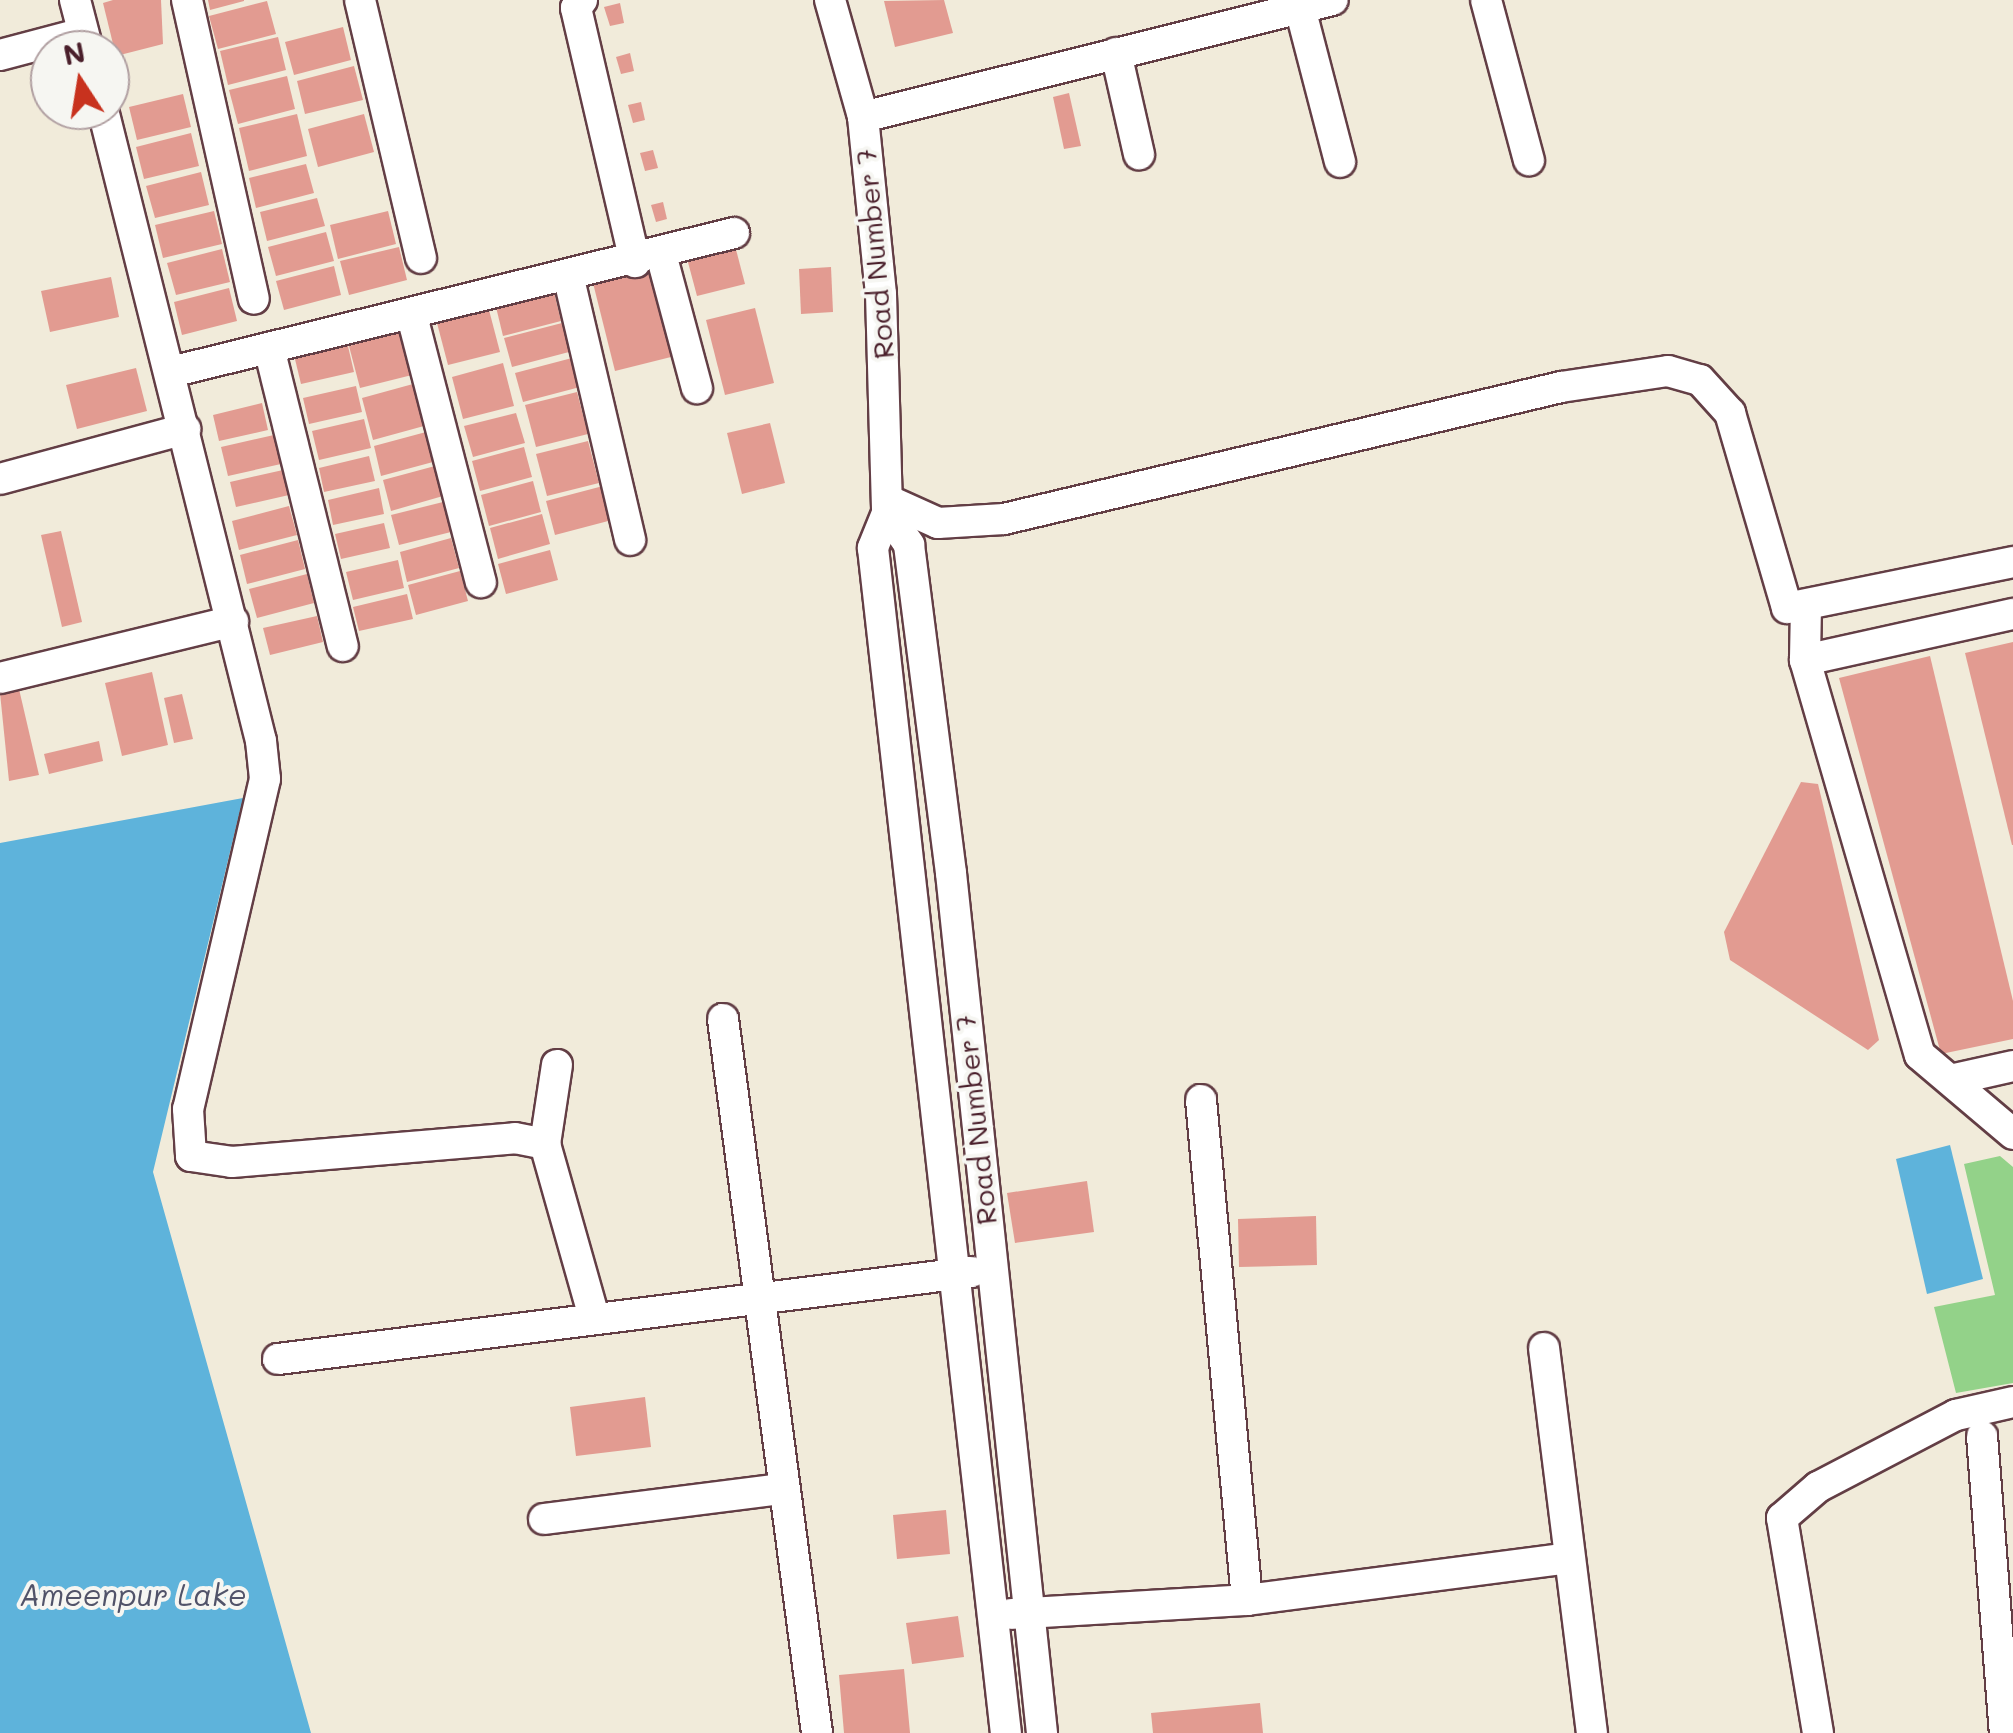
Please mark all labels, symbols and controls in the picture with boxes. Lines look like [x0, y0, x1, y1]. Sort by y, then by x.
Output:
north arrow [30, 30, 130, 130]
text: N [60, 33, 88, 72]
street label: Road Number 7 [848, 148, 900, 360]
street label: Road Number 7 [947, 1013, 1003, 1227]
water label: Ameenpur Lake [20, 1576, 246, 1612]

